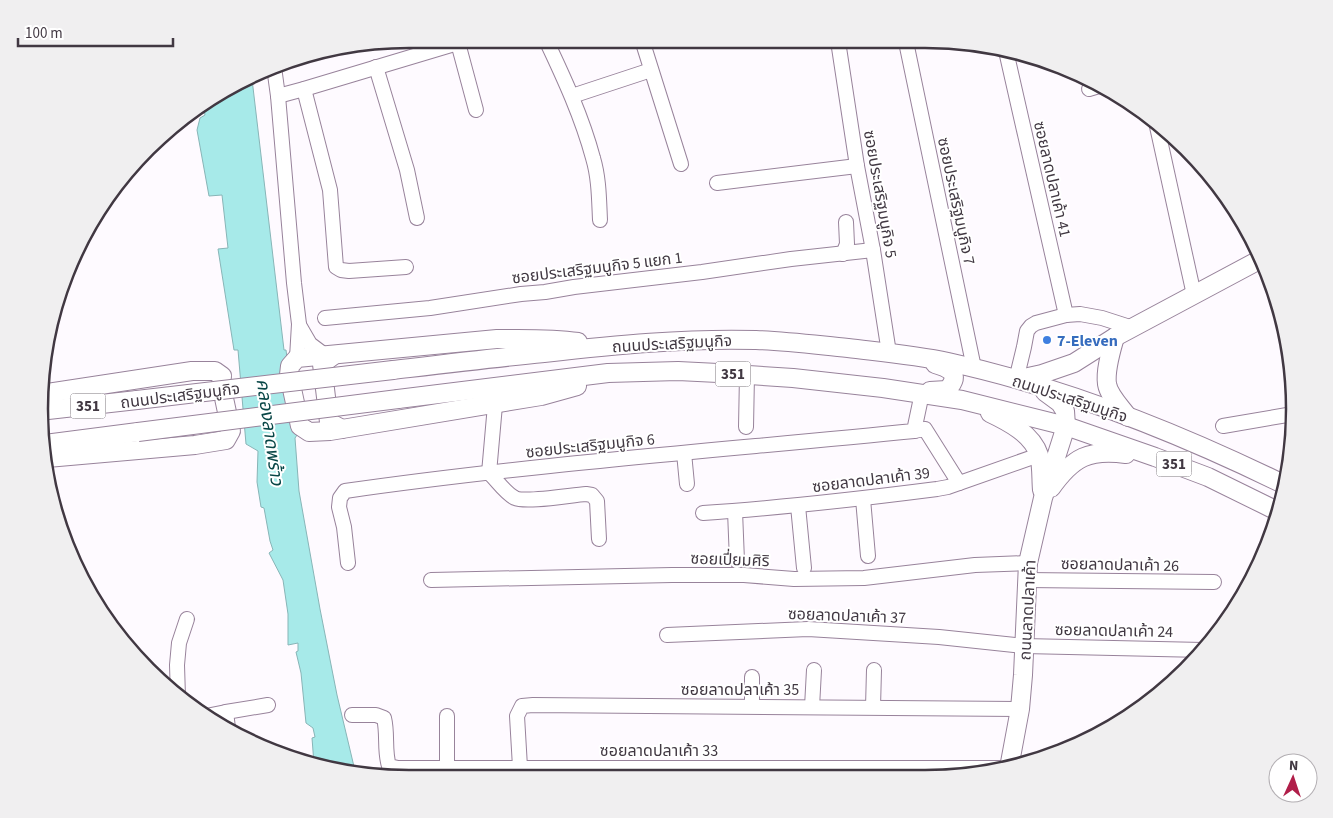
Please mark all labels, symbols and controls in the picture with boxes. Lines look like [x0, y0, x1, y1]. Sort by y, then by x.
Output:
scale bar [18, 15, 172, 47]
text: 100 m [25, 23, 63, 44]
street label: ซอยลาดปลาเค้า 41 [1028, 119, 1076, 239]
street label: ซอยประเสริฐมนูกิจ 5 [858, 128, 902, 260]
street label: ซอยประเสริฐมนูกิจ 7 [932, 136, 980, 267]
street label: ซอยประเสริฐมนูกิจ 5 แยก 1 [511, 247, 684, 289]
street label: ถนนประเสริฐมนูกิจ [611, 330, 733, 358]
place label: 7-Eleven [1057, 330, 1118, 352]
marker: 7-Eleven [1041, 334, 1053, 346]
road number: 351 [716, 362, 750, 386]
street label: ถนนประเสริฐมนูกิจ [1009, 370, 1130, 428]
water label: คลองลาดพร้าว [250, 377, 290, 488]
street label: ถนนประเสริฐมนูกิจ [119, 378, 241, 414]
road number: 351 [70, 394, 106, 418]
street label: ซอยประเสริฐมนูกิจ 6 [524, 428, 656, 464]
road number: 351 [1156, 452, 1192, 476]
street label: ซอยลาดปลาเค้า 39 [811, 462, 931, 498]
street label: ซอยเปี่ยมศิริ [690, 547, 770, 572]
street label: ซอยลาดปลาเค้า 26 [1061, 553, 1179, 577]
street label: ถนนลาดปลาเค้า [1014, 559, 1042, 661]
street label: ซอยลาดปลาเค้า 37 [787, 603, 907, 629]
street label: ซอยลาดปลาเค้า 24 [1055, 619, 1173, 643]
street label: ซอยลาดปลาเค้า 35 [681, 679, 799, 701]
street label: ซอยลาดปลาเค้า 33 [600, 740, 718, 762]
north arrow [1268, 753, 1318, 803]
text: N [1288, 756, 1299, 776]

